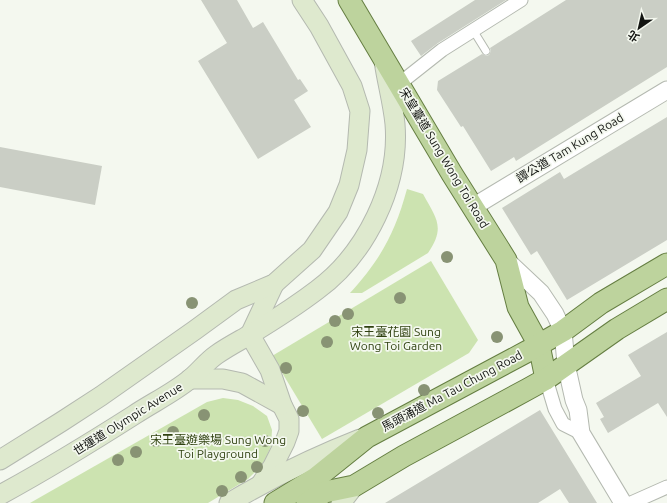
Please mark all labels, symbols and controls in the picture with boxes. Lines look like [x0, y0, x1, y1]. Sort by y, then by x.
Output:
north arrow [619, 8, 659, 48]
text: 北 [625, 28, 641, 44]
street label: 宋皇臺道 Sung Wong Toi Road [397, 85, 492, 230]
street label: 譚公道 Tam Kung Road [514, 110, 626, 185]
park label: 宋王臺花園 Sung Wong Toi Garden [350, 325, 442, 352]
street label: 馬頭涌道 Ma Tau Chung Road [379, 348, 524, 433]
street label: 世運道 Olympic Avenue [71, 380, 185, 457]
park label: 宋王臺遊樂場 Sung Wong Toi Playground [150, 433, 286, 460]

